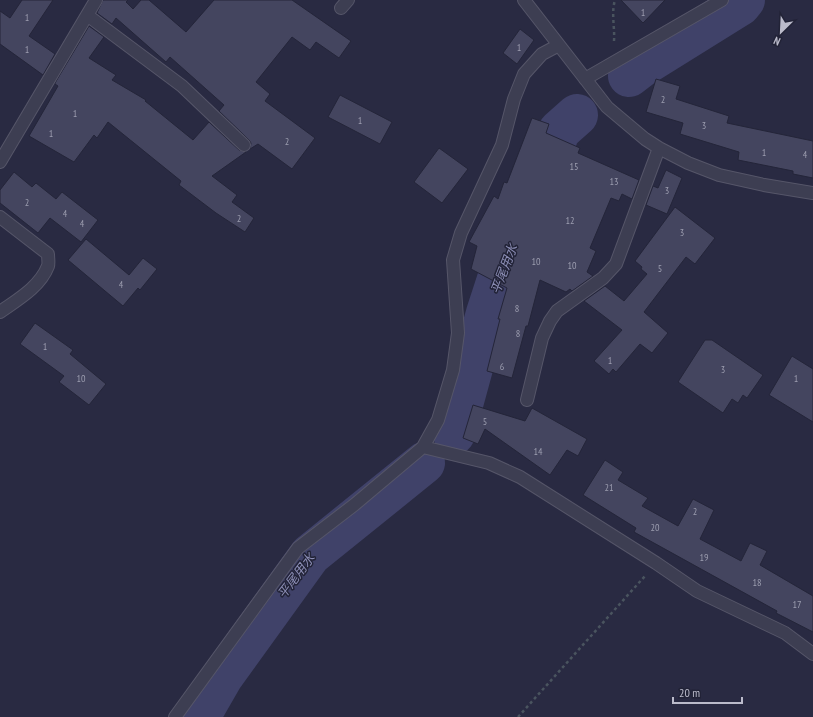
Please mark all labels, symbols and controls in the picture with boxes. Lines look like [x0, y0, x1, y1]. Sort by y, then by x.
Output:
house number: 1 [641, 6, 645, 19]
house number: 1 [25, 11, 29, 24]
north arrow [761, 12, 801, 52]
text: N [771, 34, 782, 49]
house number: 1 [517, 41, 521, 54]
house number: 1 [25, 43, 29, 56]
house number: 2 [661, 93, 665, 106]
house number: 1 [73, 107, 77, 120]
house number: 1 [358, 114, 362, 127]
house number: 3 [702, 119, 706, 132]
house number: 1 [49, 127, 53, 140]
house number: 2 [285, 135, 289, 148]
house number: 1 [762, 146, 766, 159]
house number: 4 [803, 148, 808, 161]
house number: 15 [570, 160, 579, 173]
house number: 13 [610, 175, 619, 188]
house number: 3 [665, 184, 669, 197]
house number: 2 [25, 196, 29, 209]
house number: 4 [63, 207, 68, 220]
house number: 2 [237, 212, 241, 225]
house number: 12 [566, 214, 575, 227]
house number: 4 [80, 217, 85, 230]
house number: 3 [680, 226, 684, 239]
water label: 平尾用水 [487, 240, 522, 296]
house number: 10 [532, 255, 541, 268]
house number: 10 [568, 259, 577, 272]
house number: 5 [658, 262, 662, 275]
house number: 4 [119, 278, 124, 291]
house number: 8 [515, 302, 519, 315]
house number: 8 [516, 327, 520, 340]
house number: 1 [43, 340, 47, 353]
house number: 1 [608, 354, 612, 367]
house number: 6 [500, 360, 505, 373]
house number: 3 [721, 363, 725, 376]
house number: 10 [77, 372, 86, 385]
house number: 1 [794, 372, 798, 385]
house number: 5 [483, 415, 487, 428]
house number: 14 [534, 445, 543, 458]
house number: 21 [605, 481, 614, 494]
house number: 2 [693, 505, 697, 518]
house number: 20 [651, 521, 660, 534]
water label: 平尾用水 [274, 549, 320, 602]
house number: 19 [700, 551, 709, 564]
house number: 18 [753, 576, 762, 589]
house number: 17 [793, 598, 802, 611]
scale bar [673, 679, 742, 705]
text: 20 m [679, 685, 700, 700]

